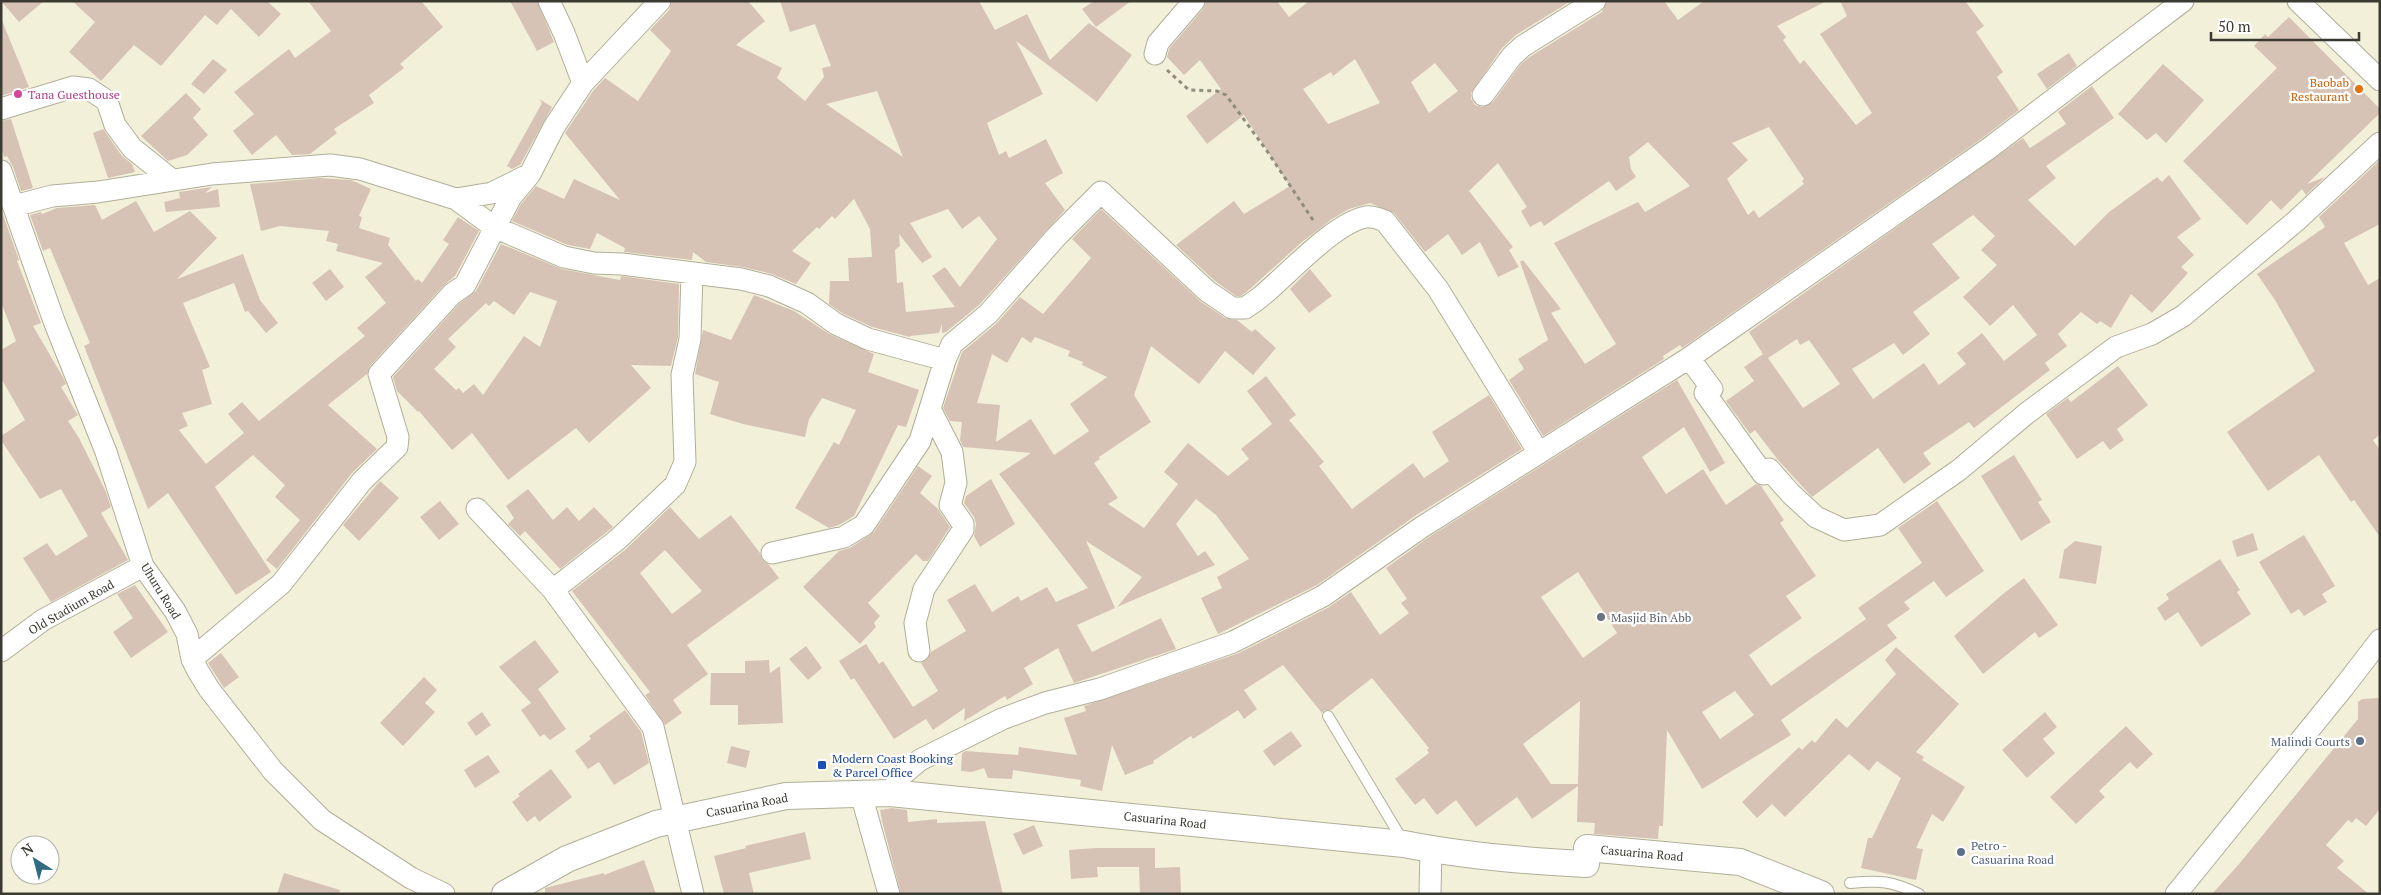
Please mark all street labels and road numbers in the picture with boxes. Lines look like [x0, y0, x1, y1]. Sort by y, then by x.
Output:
street label: Uhuru Road [138, 560, 184, 622]
street label: Old Stadium Road [26, 576, 117, 638]
street label: Casuarina Road [705, 790, 790, 820]
street label: Casuarina Road [1123, 808, 1207, 832]
street label: Casuarina Road [1600, 842, 1684, 864]

